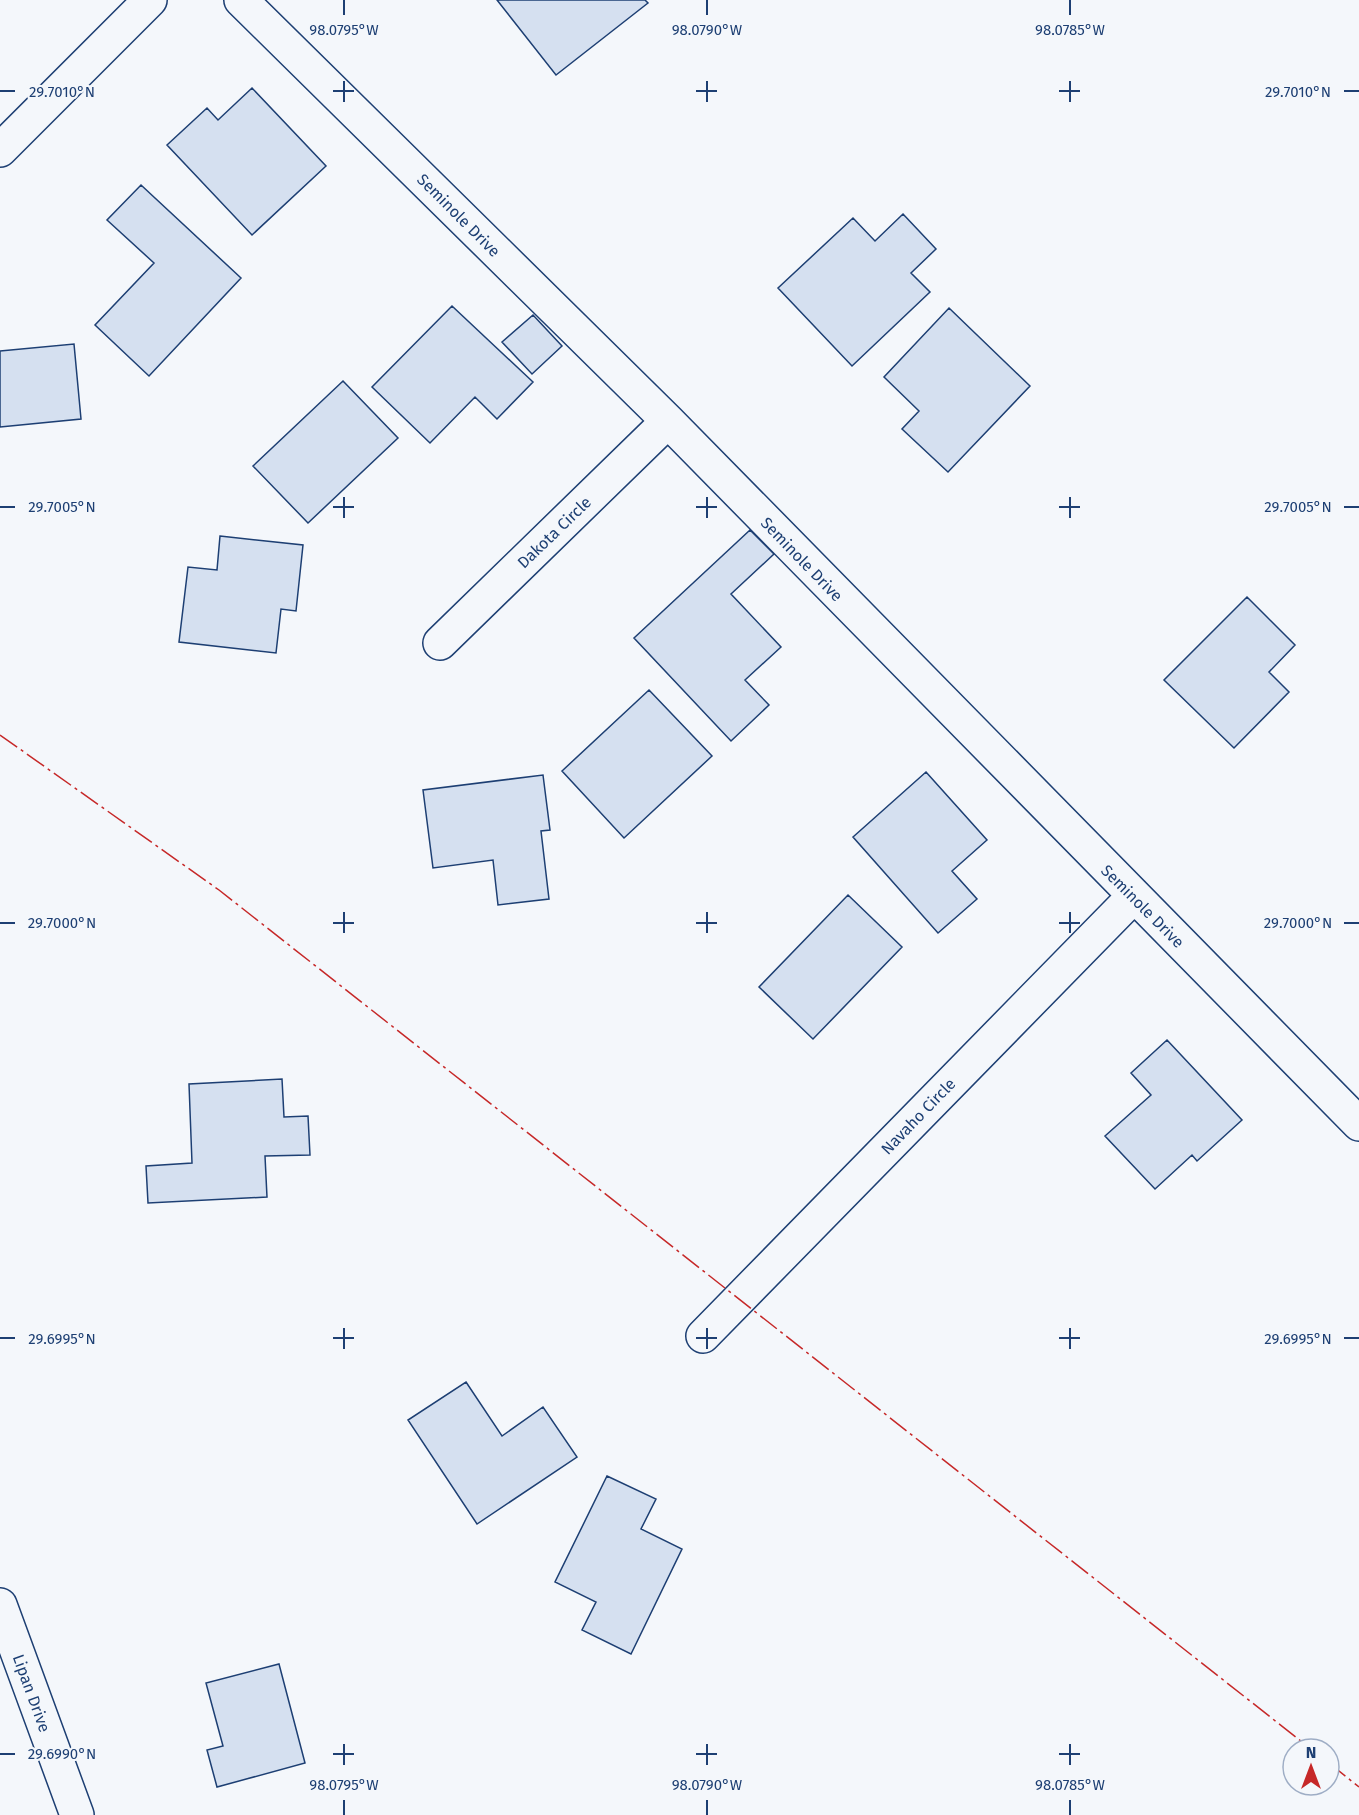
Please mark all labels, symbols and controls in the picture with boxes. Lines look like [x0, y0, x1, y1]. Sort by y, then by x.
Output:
text: 98.0795°W [309, 21, 379, 39]
text: 98.0790°W [672, 21, 743, 39]
text: 98.0785°W [1035, 21, 1106, 39]
text: 29.7010°N [29, 83, 95, 101]
text: 29.7010°N [1265, 83, 1331, 101]
street label: Seminole Drive [413, 170, 504, 261]
street label: Dakota Circle [514, 493, 595, 572]
text: 29.7005°N [28, 498, 96, 516]
text: 29.7005°N [1264, 498, 1332, 516]
street label: Seminole Drive [757, 513, 847, 605]
street label: Seminole Drive [1097, 861, 1188, 952]
text: 29.7000°N [28, 914, 96, 932]
text: 29.7000°N [1264, 914, 1332, 932]
street label: Navaho Circle [877, 1074, 960, 1158]
text: 29.6995°N [28, 1330, 96, 1348]
text: 29.6995°N [1264, 1330, 1332, 1348]
street label: Lipan Drive [9, 1652, 54, 1735]
north arrow [1281, 1737, 1341, 1797]
text: N [1306, 1743, 1316, 1762]
text: 29.6990°N [28, 1745, 96, 1763]
text: 98.0795°W [309, 1776, 379, 1794]
text: 98.0790°W [672, 1776, 743, 1794]
text: 98.0785°W [1035, 1776, 1106, 1794]

